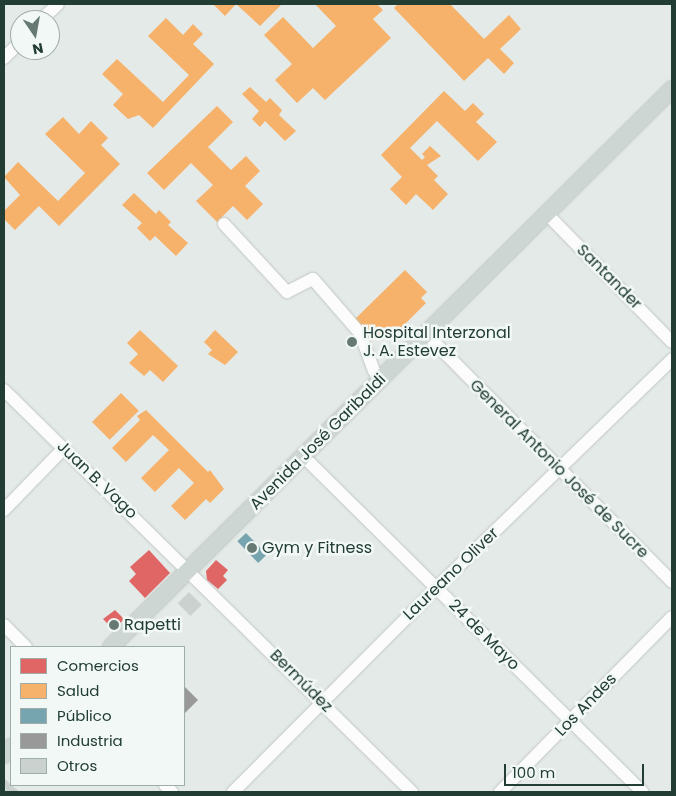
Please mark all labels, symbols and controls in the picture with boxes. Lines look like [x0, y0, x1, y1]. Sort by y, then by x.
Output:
north arrow [10, 10, 60, 60]
text: N [31, 38, 45, 60]
street label: Santander [573, 241, 645, 313]
place label: Hospital Interzonal J. A. Estevez [363, 323, 511, 361]
marker: Hospital Interzonal J. A. Estevez [345, 335, 359, 349]
street label: Avenida José Garibaldi [246, 370, 390, 514]
street label: General Antonio José de Sucre [466, 376, 652, 562]
street label: Juan B. Vago [53, 437, 141, 523]
street label: Laureano Oliver [399, 524, 503, 624]
place label: Gym y Fitness [262, 538, 372, 558]
marker: Gym y Fitness [246, 542, 258, 554]
street label: 24 de Mayo [445, 596, 523, 674]
place label: Rapetti [124, 615, 181, 635]
marker: Rapetti [108, 619, 120, 631]
legend [10, 646, 185, 786]
street label: Bermúdez [266, 646, 336, 716]
text: Comercios [57, 655, 139, 676]
street label: Los Andes [551, 670, 621, 740]
text: Salud [57, 680, 99, 701]
text: Público [57, 705, 112, 726]
text: Industria [57, 730, 123, 751]
scale bar [506, 754, 646, 786]
text: Otros [57, 755, 97, 776]
text: 100 m [512, 762, 555, 783]

